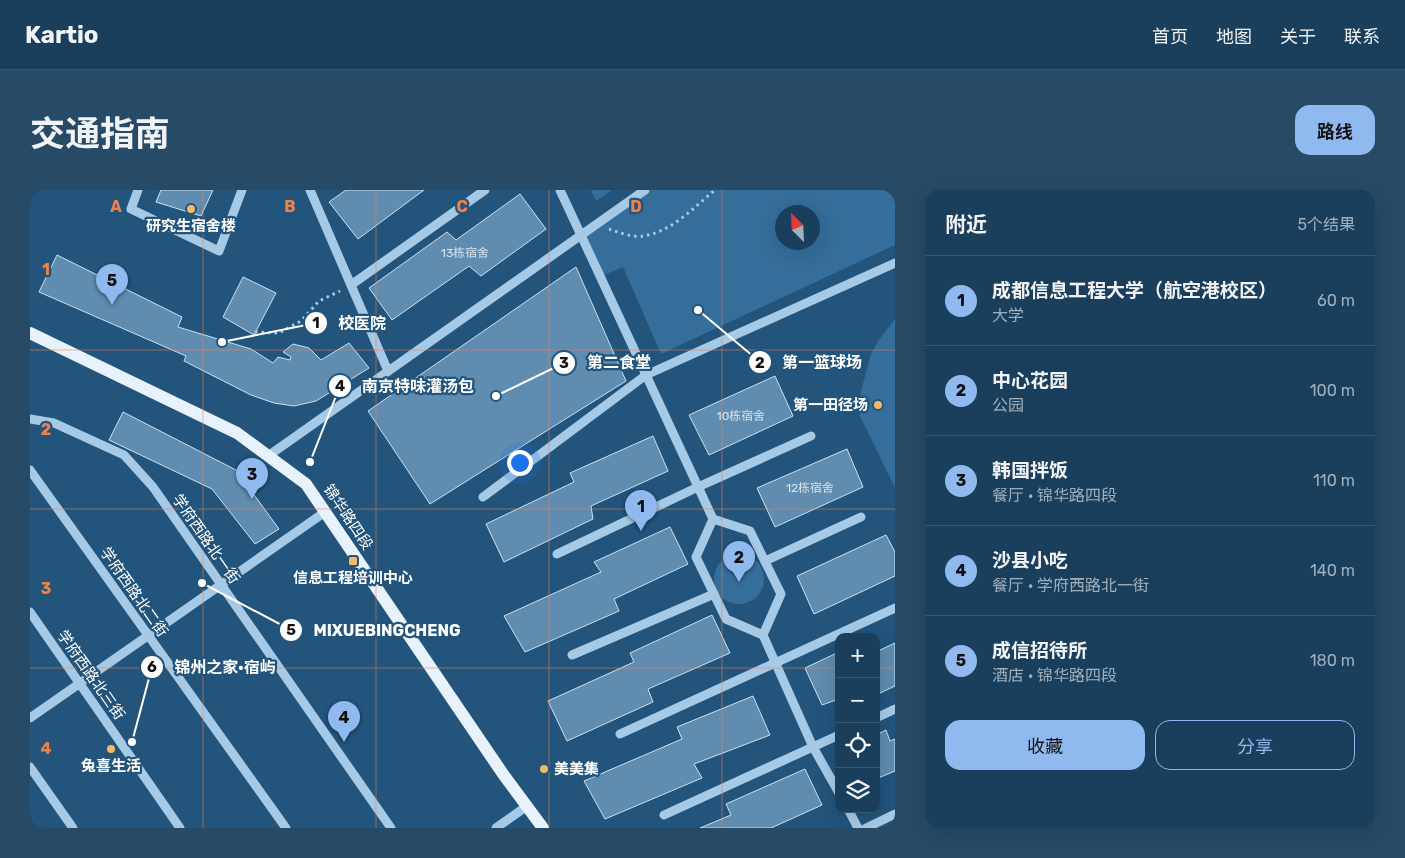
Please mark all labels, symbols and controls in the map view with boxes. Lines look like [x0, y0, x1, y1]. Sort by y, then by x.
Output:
text: Kartio [25, 21, 99, 49]
text: 首页 [1152, 26, 1188, 48]
text: 地图 [1216, 26, 1252, 48]
text: 关于 [1280, 26, 1316, 48]
text: 联系 [1344, 26, 1380, 48]
button: 路线 [1295, 105, 1375, 155]
text: 交通指南 [30, 113, 170, 155]
text: A [110, 197, 122, 216]
text: B [284, 197, 296, 216]
text: C [456, 197, 468, 216]
text: D [630, 197, 642, 216]
marker: 研究生宿舍楼 [185, 203, 197, 215]
north arrow [775, 205, 820, 250]
text: 附近 [945, 212, 987, 237]
text: 5个结果 [1297, 215, 1355, 234]
place label: 研究生宿舍楼 [146, 217, 236, 235]
house number: 13栋宿舍 [441, 246, 489, 260]
text: 1 [42, 260, 50, 279]
pin: 5 [96, 264, 128, 305]
text: 成都信息工程大学（航空港校区） [992, 279, 1277, 302]
text: 1 [957, 291, 965, 310]
text: 60 m [1317, 291, 1355, 310]
text: 大学 [992, 306, 1024, 325]
callout: 校医院 [303, 307, 396, 338]
text: 1 [312, 314, 320, 332]
text: 校医院 [338, 314, 386, 333]
callout: 第二食堂 [552, 347, 661, 378]
callout: 第一篮球场 [747, 347, 872, 378]
text: 第二食堂 [587, 353, 651, 372]
text: 第一篮球场 [782, 353, 862, 372]
text: 3 [559, 354, 569, 372]
text: 2 [755, 354, 765, 372]
text: 中心花园 [992, 369, 1068, 392]
callout: 南京特味灌汤包 [327, 371, 484, 402]
text: 4 [335, 377, 345, 395]
text: 南京特味灌汤包 [362, 377, 474, 396]
text: 2 [956, 381, 966, 400]
text: 100 m [1310, 381, 1355, 400]
place label: 第一田径场 [793, 396, 868, 414]
text: 公园 [992, 396, 1024, 415]
marker: 第一田径场 [872, 399, 884, 411]
house number: 10栋宿舍 [717, 409, 765, 423]
text: 2 [41, 420, 51, 439]
your location [507, 450, 533, 476]
pin: 3 [236, 458, 268, 499]
text: 韩国拌饭 [992, 459, 1068, 482]
text: 3 [956, 471, 966, 490]
text: 110 m [1313, 471, 1355, 490]
street label: 锦华路四段 [320, 481, 376, 553]
house number: 12栋宿舍 [786, 481, 834, 495]
text: 餐厅 · 锦华路四段 [992, 486, 1117, 505]
pin: 1 [625, 490, 657, 531]
street label: 学府西路北一街 [169, 491, 243, 587]
pin: 2 [723, 541, 755, 582]
street label: 学府西路北二街 [97, 544, 171, 640]
text: 沙县小吃 [992, 549, 1068, 572]
marker: 信息工程培训中心 [347, 555, 359, 567]
text: 4 [956, 561, 966, 580]
text: 140 m [1310, 561, 1355, 580]
place label: 信息工程培训中心 [293, 569, 413, 587]
text: 餐厅 · 学府西路北一街 [992, 576, 1149, 595]
text: 3 [41, 579, 51, 598]
callout: MIXUEBINGCHENG [278, 615, 470, 646]
text: 5 [286, 621, 296, 639]
text: MIXUEBINGCHENG [313, 621, 461, 640]
street label: 学府西路北三街 [54, 627, 128, 723]
map controls [835, 633, 880, 813]
button: + [835, 633, 880, 678]
text: 成信招待所 [992, 639, 1087, 662]
text: 5 [956, 651, 966, 670]
text: 180 m [1310, 651, 1355, 670]
callout: 锦州之家·宿屿 [140, 652, 286, 683]
text: 6 [147, 658, 157, 676]
text: 锦州之家·宿屿 [174, 658, 276, 677]
text: 酒店 · 锦华路四段 [992, 666, 1117, 685]
button: − [835, 678, 880, 723]
pin: 4 [328, 701, 360, 742]
button: 收藏 [945, 720, 1145, 770]
button: 分享 [1155, 720, 1355, 770]
button: locate [835, 723, 880, 768]
text: 4 [41, 739, 52, 758]
marker: 兔喜生活 [105, 743, 117, 755]
place label: 兔喜生活 [81, 757, 141, 775]
place label: 美美集 [554, 760, 599, 778]
marker: 美美集 [538, 763, 550, 775]
button: layers [835, 768, 880, 813]

